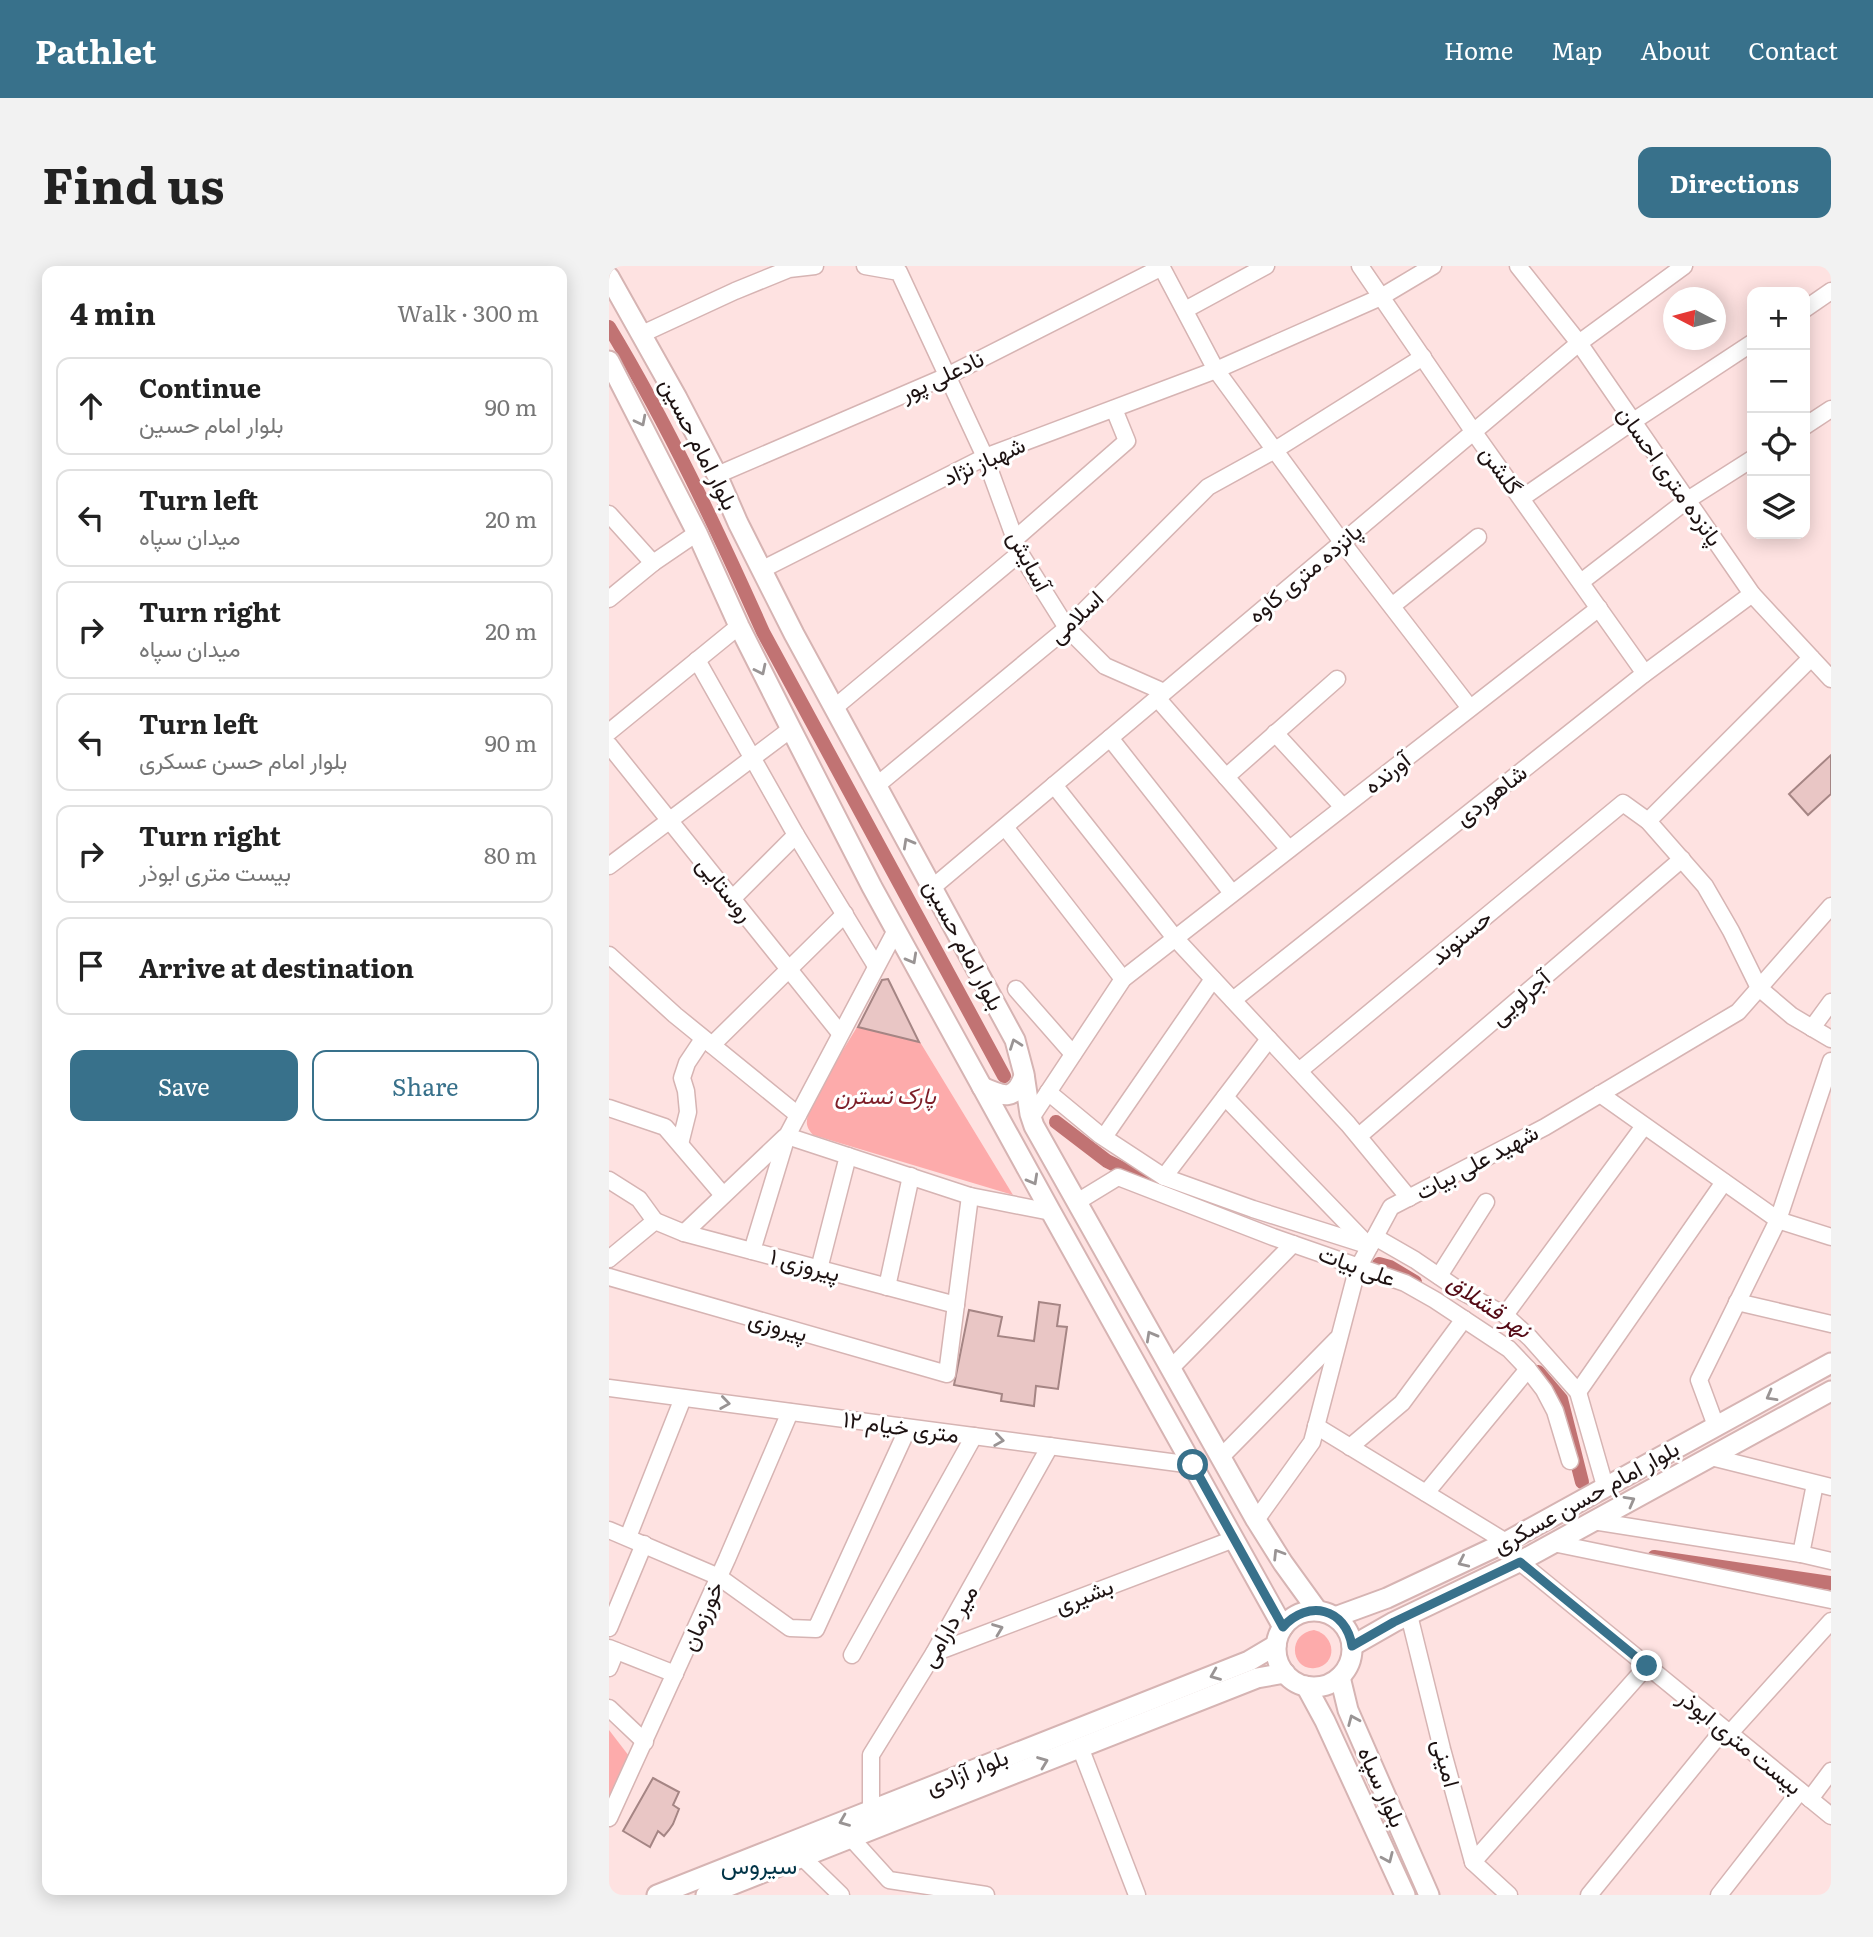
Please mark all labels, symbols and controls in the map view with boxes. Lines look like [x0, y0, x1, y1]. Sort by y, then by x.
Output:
text: Pathlet [35, 25, 156, 74]
text: Home [1444, 32, 1513, 67]
text: Map [1551, 32, 1602, 67]
text: About [1640, 32, 1710, 67]
text: Contact [1748, 32, 1838, 67]
text: Find us [42, 146, 225, 219]
button: Directions [1638, 147, 1831, 218]
north arrow [1663, 287, 1726, 350]
map controls [1747, 287, 1810, 539]
button: + [1747, 287, 1810, 350]
text: 4 min [70, 290, 156, 334]
text: Walk · 300 m [397, 295, 539, 329]
street label: نادعلی پور [893, 340, 989, 410]
button: − [1747, 350, 1810, 413]
text: Continue [139, 367, 261, 406]
street label: بلوار امام حسین [653, 371, 749, 515]
icon: ahead [72, 387, 110, 425]
text: 90 m [485, 389, 537, 423]
street label: پانزده متری احسان [1610, 397, 1733, 553]
text: بلوار امام حسین [139, 406, 284, 440]
button: locate [1747, 413, 1810, 476]
one-way arrow [633, 414, 646, 426]
street label: شهباز نژاد [937, 426, 1030, 492]
street label: گلشن [1473, 437, 1532, 501]
button: layers [1747, 476, 1810, 539]
text: Turn left [139, 479, 258, 518]
icon: left [72, 499, 110, 537]
text: 20 m [485, 501, 537, 535]
street label: پانزده متری کاوه [1239, 513, 1369, 630]
text: میدان سپاه [139, 518, 241, 552]
street label: آسایش [1000, 523, 1062, 598]
street label: اسلامی [1039, 581, 1110, 650]
text: Turn right [139, 591, 281, 630]
icon: right [72, 611, 110, 649]
text: 20 m [485, 613, 537, 647]
text: میدان سپاه [139, 630, 241, 664]
one-way arrow [753, 663, 767, 675]
text: Turn left [139, 703, 258, 742]
icon: left [72, 723, 110, 761]
text: 90 m [485, 725, 537, 759]
street label: آورنده [1355, 741, 1418, 801]
text: بلوار امام حسن عسکری [139, 742, 347, 776]
street label: شاهوردی [1446, 754, 1533, 833]
text: Turn right [139, 815, 281, 854]
icon: right [72, 835, 110, 873]
text: 80 m [484, 837, 537, 871]
one-way arrow [903, 838, 916, 850]
street label: روستایی [689, 848, 764, 928]
text: بیست متری ابوذر [139, 854, 291, 888]
street label: بلوار امام حسین [917, 872, 1015, 1016]
street label: حسنوند [1421, 899, 1498, 972]
icon: arrive [72, 947, 110, 985]
text: Arrive at destination [139, 947, 414, 986]
one-way arrow [904, 951, 917, 964]
street label: آجرلویی [1481, 960, 1558, 1032]
one-way arrow [1009, 1038, 1023, 1050]
button: Save [70, 1050, 298, 1121]
button: Share [312, 1050, 539, 1121]
park label: پارک نسترن [834, 1077, 937, 1112]
street label: شهید علی بیات [1409, 1114, 1544, 1207]
one-way arrow [1025, 1172, 1038, 1185]
street label: علی بیات [1314, 1234, 1401, 1294]
street label: پیروزی ۱ [766, 1237, 844, 1290]
water label: نهر قشلاق [1441, 1263, 1540, 1346]
street label: پیروزی [745, 1299, 812, 1350]
one-way arrow [1146, 1331, 1160, 1343]
one-way arrow [1766, 1388, 1778, 1401]
one-way arrow [719, 1396, 731, 1411]
street label: ۱۲ متری خیام [841, 1400, 962, 1450]
street label: بلوار امام حسن عسکری [1486, 1430, 1684, 1561]
one-way arrow [993, 1432, 1005, 1447]
route start [1177, 1449, 1208, 1480]
one-way arrow [1623, 1496, 1635, 1509]
one-way arrow [1273, 1549, 1286, 1562]
one-way arrow [1458, 1554, 1470, 1568]
street label: بشیری [1049, 1567, 1118, 1621]
street label: خورزمان [670, 1575, 731, 1655]
street label: میر دارامی [910, 1577, 985, 1673]
one-way arrow [991, 1623, 1003, 1637]
route end [1631, 1650, 1662, 1681]
one-way arrow [1209, 1666, 1221, 1680]
street label: بیست متری ابوذر [1671, 1679, 1811, 1801]
one-way arrow [1347, 1715, 1361, 1727]
street label: امینی [1425, 1735, 1471, 1790]
street label: بلوار آزادی [920, 1738, 1013, 1802]
street label: بلوار سپاه [1350, 1740, 1417, 1832]
one-way arrow [1036, 1757, 1048, 1771]
one-way arrow [838, 1813, 850, 1827]
district label: سیروس [721, 1846, 797, 1881]
one-way arrow [1380, 1851, 1394, 1863]

